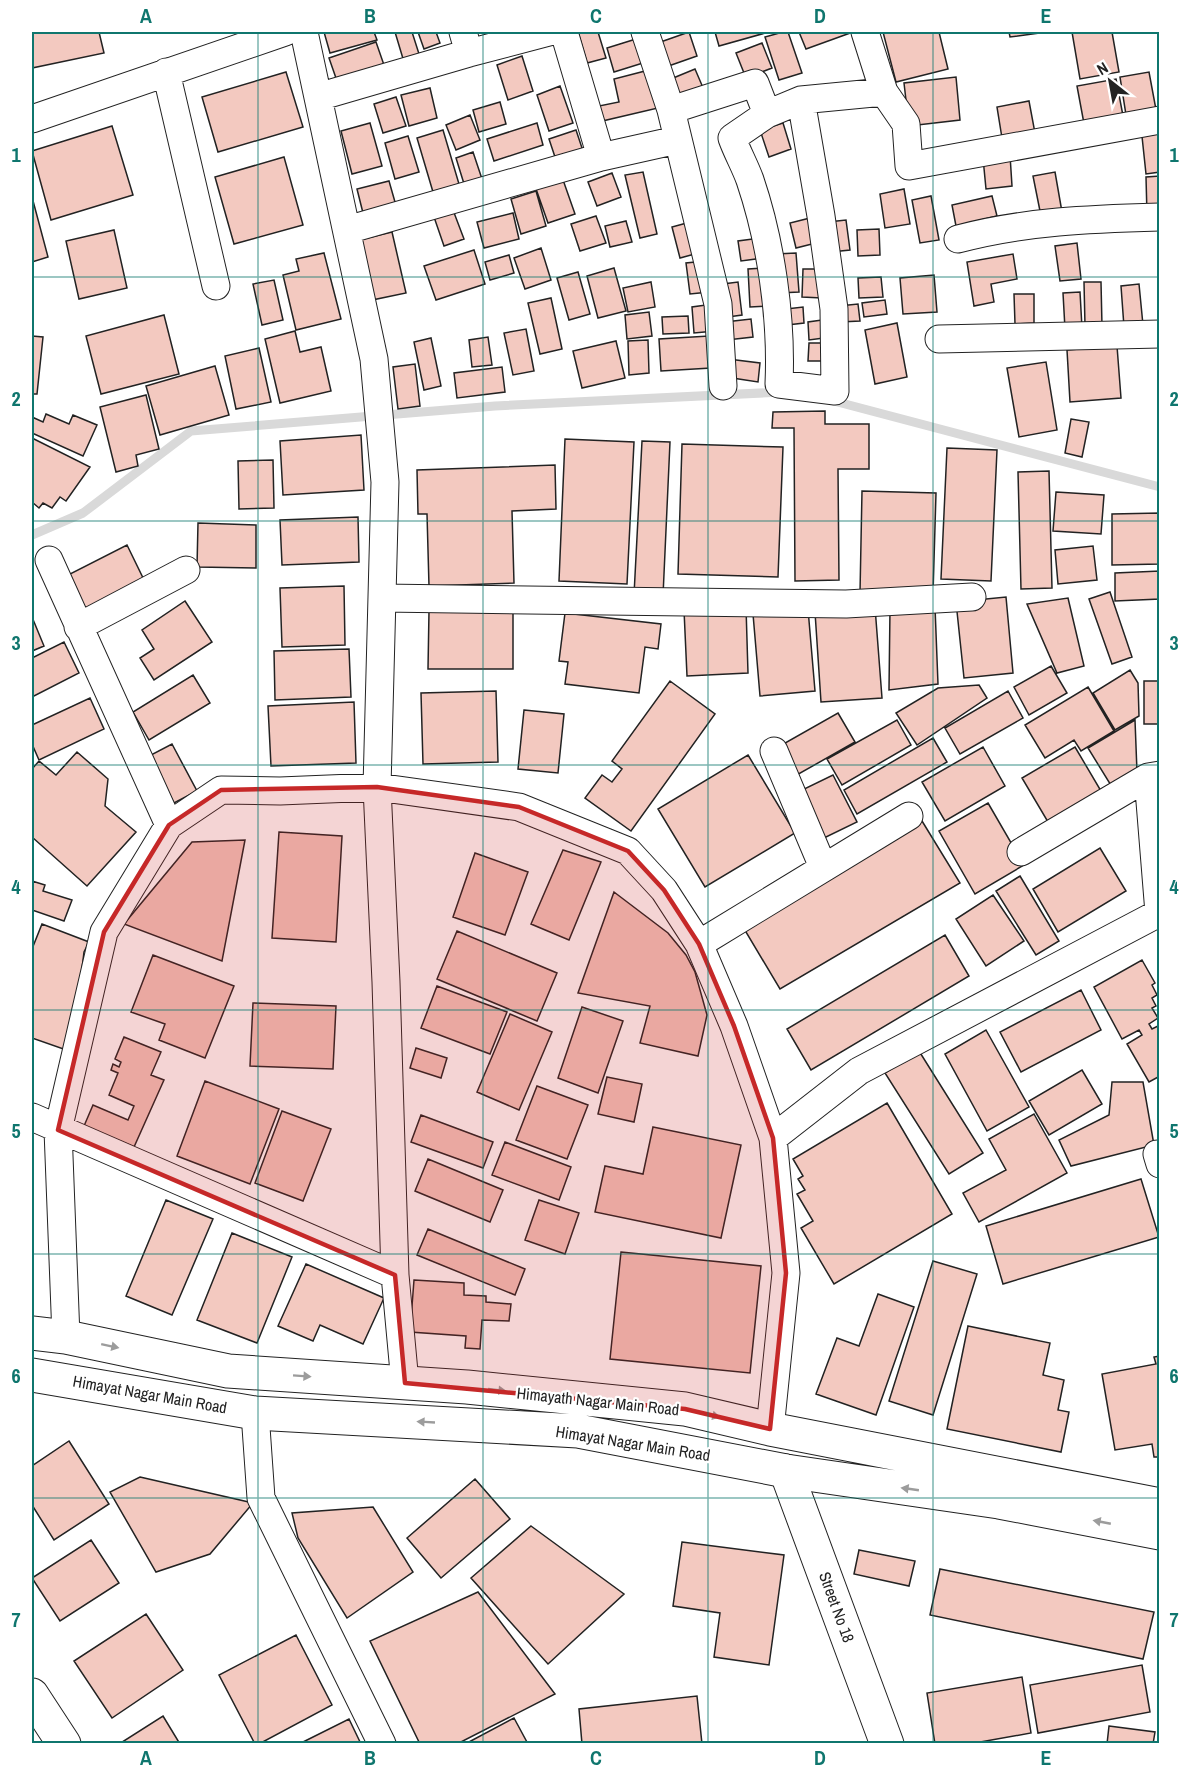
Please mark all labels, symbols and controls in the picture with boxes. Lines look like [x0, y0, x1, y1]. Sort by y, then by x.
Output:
text: A [140, 2, 152, 29]
text: B [364, 2, 376, 29]
text: C [590, 2, 602, 29]
text: D [814, 2, 826, 29]
text: E [1041, 2, 1052, 29]
north arrow [1080, 51, 1140, 111]
text: N [1093, 56, 1112, 80]
text: 1 [11, 141, 21, 168]
text: 1 [1169, 141, 1179, 168]
text: 2 [11, 385, 21, 412]
text: 2 [1169, 385, 1179, 412]
text: 3 [11, 629, 21, 656]
text: 3 [1169, 629, 1179, 656]
text: 4 [11, 873, 21, 900]
text: 4 [1169, 873, 1179, 900]
text: 5 [11, 1117, 21, 1144]
text: 5 [1169, 1117, 1179, 1144]
one-way arrow [101, 1342, 120, 1351]
text: 6 [11, 1362, 21, 1389]
text: 6 [1169, 1362, 1179, 1389]
street label: Himayat Nagar Main Road [71, 1370, 229, 1418]
one-way arrow [293, 1371, 312, 1380]
street label: Himayath Nagar Main Road [516, 1382, 680, 1420]
one-way arrow [487, 1385, 506, 1395]
one-way arrow [702, 1411, 720, 1421]
one-way arrow [417, 1417, 436, 1427]
street label: Himayat Nagar Main Road [554, 1420, 712, 1466]
one-way arrow [900, 1484, 919, 1493]
one-way arrow [1092, 1517, 1111, 1526]
street label: Street No 18 [814, 1569, 860, 1645]
text: 7 [11, 1606, 21, 1633]
text: 7 [1169, 1606, 1179, 1633]
text: A [140, 1744, 152, 1771]
text: B [364, 1744, 376, 1771]
text: C [590, 1744, 602, 1771]
text: D [814, 1744, 826, 1771]
text: E [1041, 1744, 1052, 1771]

